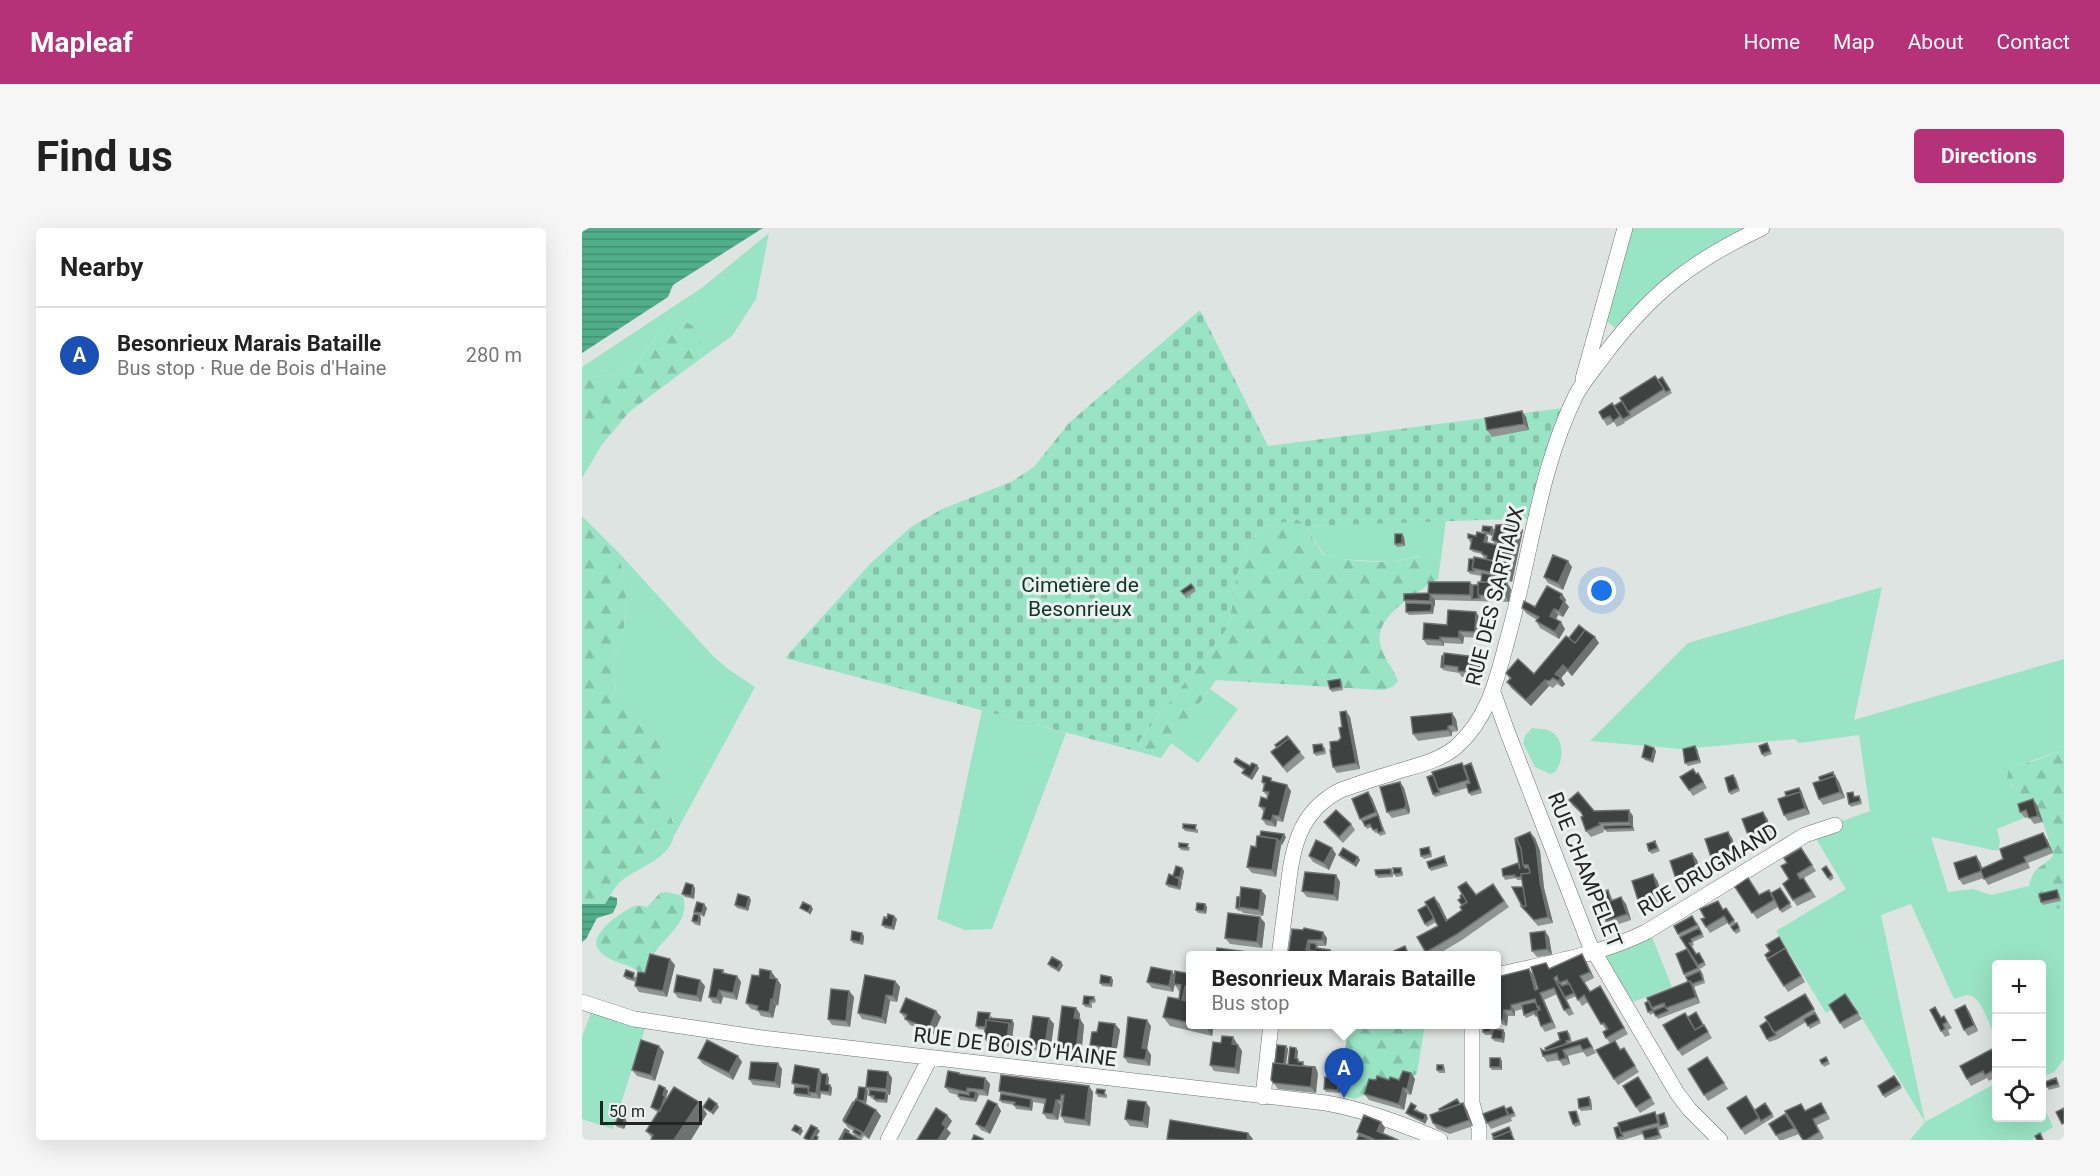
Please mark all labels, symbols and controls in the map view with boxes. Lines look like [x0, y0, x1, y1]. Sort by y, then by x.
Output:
text: Mapleaf [30, 26, 133, 59]
text: Home [1744, 30, 1800, 54]
text: Map [1833, 30, 1875, 54]
text: About [1908, 30, 1964, 54]
text: Contact [1997, 30, 2070, 54]
button: Directions [1914, 129, 2064, 183]
text: Find us [36, 132, 173, 181]
text: Nearby [60, 252, 143, 282]
text: Besonrieux Marais Bataille [117, 331, 381, 356]
text: A [73, 343, 86, 367]
text: 280 m [466, 343, 522, 367]
text: Bus stop · Rue de Bois d'Haine [117, 356, 386, 380]
street label: RUE DES SARTIAUX [1461, 504, 1529, 688]
park label: Cimetière de Besonrieux [1021, 573, 1139, 621]
your location [1587, 576, 1616, 605]
street label: RUE CHAMPELET [1543, 789, 1627, 952]
street label: RUE DRUGMAND [1634, 819, 1782, 921]
popup [1186, 951, 1501, 1029]
map controls [1992, 960, 2046, 1122]
button: + [1992, 960, 2046, 1014]
text: Besonrieux Marais Bataille [1211, 966, 1476, 991]
text: Bus stop [1211, 991, 1289, 1015]
button: − [1992, 1014, 2046, 1068]
street label: RUE DE BOIS D'HAINE [912, 1023, 1118, 1071]
pin: A [1324, 1048, 1364, 1098]
button: locate [1992, 1068, 2046, 1122]
scale bar [600, 1098, 702, 1126]
text: 50 m [609, 1102, 645, 1121]

